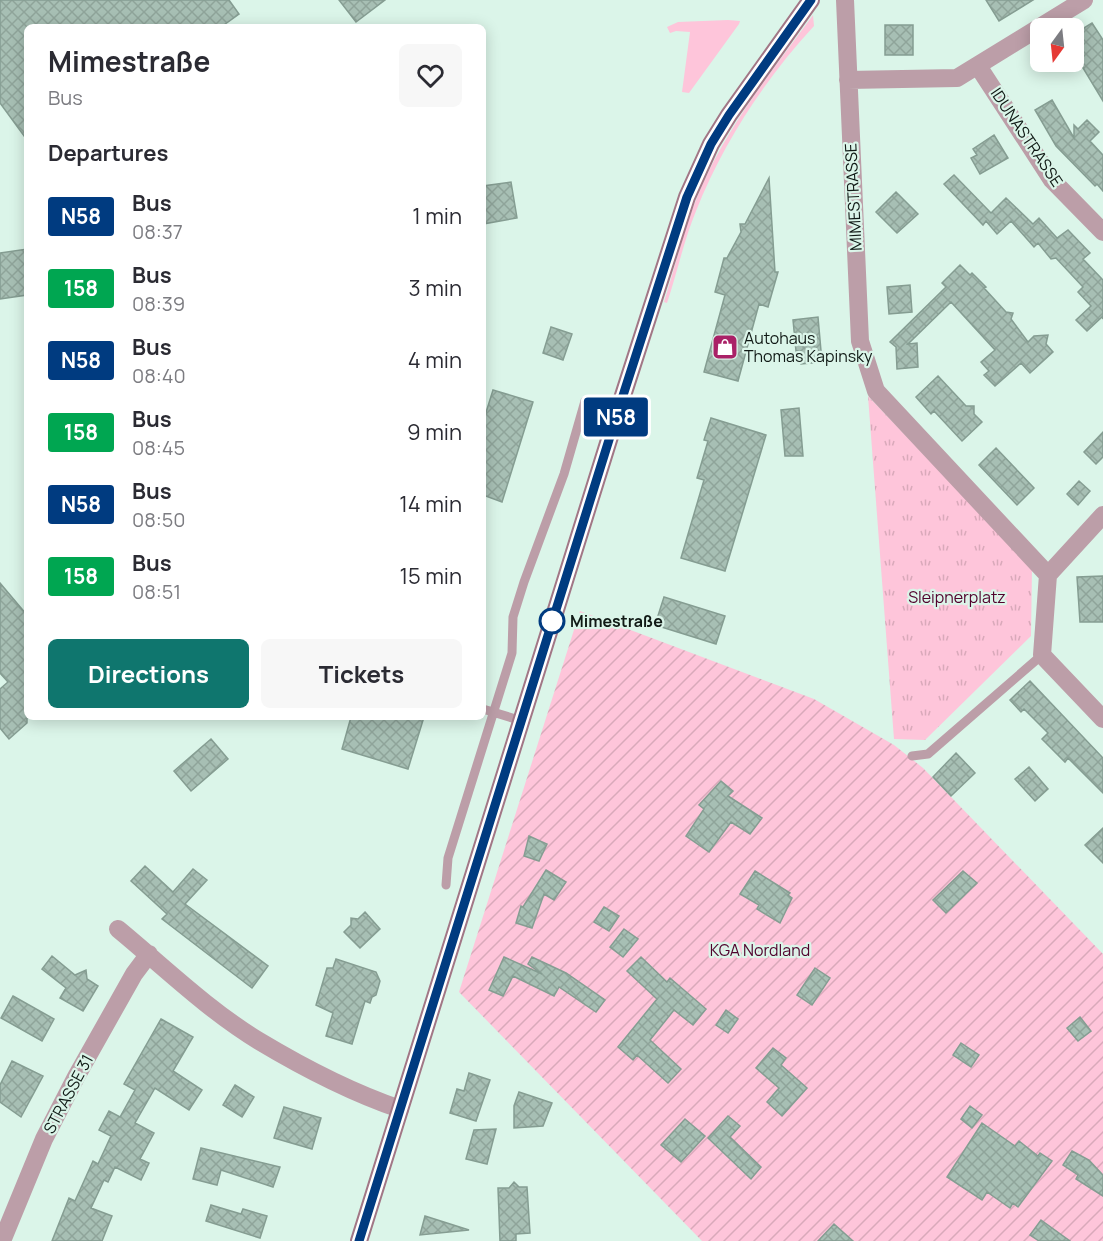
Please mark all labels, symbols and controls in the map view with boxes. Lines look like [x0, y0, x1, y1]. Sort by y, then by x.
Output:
north arrow [1030, 18, 1084, 72]
map controls [1030, 18, 1084, 72]
text: Mimestraße [48, 42, 210, 80]
button: heart [399, 44, 462, 107]
street label: IDUNASTRASSE [986, 83, 1068, 191]
text: Bus [48, 84, 83, 111]
text: Departures [48, 138, 168, 168]
street label: MIMESTRASSE [839, 143, 867, 251]
text: Bus [132, 188, 172, 218]
text: 1 min [412, 201, 462, 231]
text: N58 [61, 202, 101, 230]
text: 08:37 [132, 218, 183, 245]
text: Bus [132, 260, 172, 290]
text: 3 min [409, 273, 462, 303]
text: 158 [64, 274, 98, 302]
text: 08:39 [132, 290, 185, 317]
place label: Autohaus Thomas Kapinsky [744, 327, 873, 367]
text: Bus [132, 332, 172, 362]
shop icon: Autohaus Thomas Kapinsky [710, 332, 740, 362]
text: 4 min [408, 345, 462, 375]
text: N58 [61, 346, 101, 374]
text: 08:40 [132, 362, 186, 389]
line badge: N58 [582, 398, 650, 436]
text: N58 [596, 403, 636, 431]
text: Bus [132, 404, 172, 434]
text: 9 min [407, 417, 462, 447]
text: 158 [64, 418, 98, 446]
text: 08:45 [132, 434, 185, 461]
text: Bus [132, 476, 172, 506]
text: 14 min [399, 489, 462, 519]
text: N58 [61, 490, 101, 518]
text: 08:50 [132, 506, 186, 533]
text: Bus [132, 548, 172, 578]
text: 15 min [399, 561, 462, 591]
text: 158 [64, 562, 98, 590]
text: 08:51 [132, 578, 181, 605]
park label: Sleipnerplatz [908, 586, 1006, 608]
marker: Mimestraße [539, 608, 565, 634]
place label: Mimestraße [570, 610, 663, 632]
button: Directions [48, 639, 249, 708]
button: Tickets [261, 639, 462, 708]
park label: KGA Nordland [710, 939, 810, 961]
street label: STRASSE 31 [38, 1051, 98, 1137]

